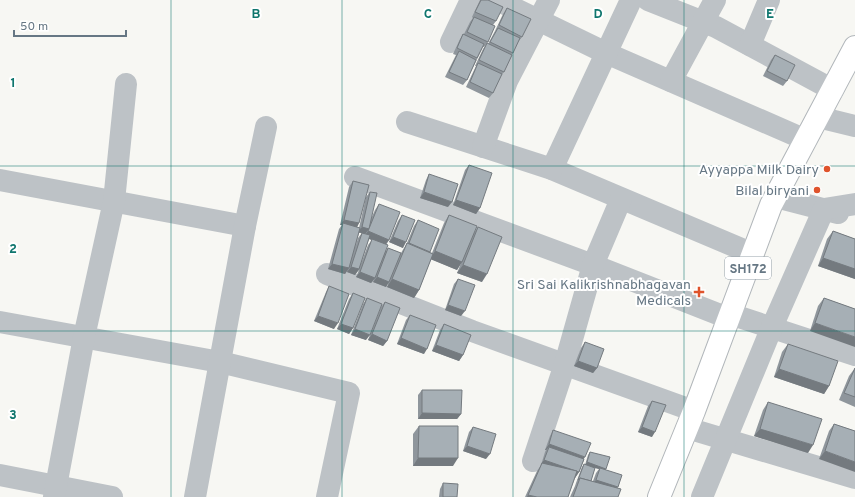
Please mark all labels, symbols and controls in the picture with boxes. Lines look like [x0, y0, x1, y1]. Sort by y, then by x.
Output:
text: B [252, 7, 261, 23]
text: C [424, 7, 432, 23]
text: D [593, 7, 603, 23]
text: E [766, 7, 774, 23]
scale bar [14, 12, 126, 38]
text: 50 m [20, 19, 48, 35]
text: 1 [10, 76, 16, 92]
place label: Ayyappa Milk Dairy [699, 162, 819, 179]
marker: Ayyappa Milk Dairy [822, 164, 832, 174]
place label: Bilal biryani [735, 183, 809, 200]
marker: Bilal biryani [812, 185, 822, 195]
text: 2 [9, 242, 17, 258]
road number: SH172 [725, 257, 771, 279]
place label: Sri Sai Kalikrishnabhagavan Medicals [517, 277, 691, 310]
marker: Sri Sai Kalikrishnabhagavan Medicals [694, 287, 704, 297]
text: 3 [9, 408, 17, 424]

